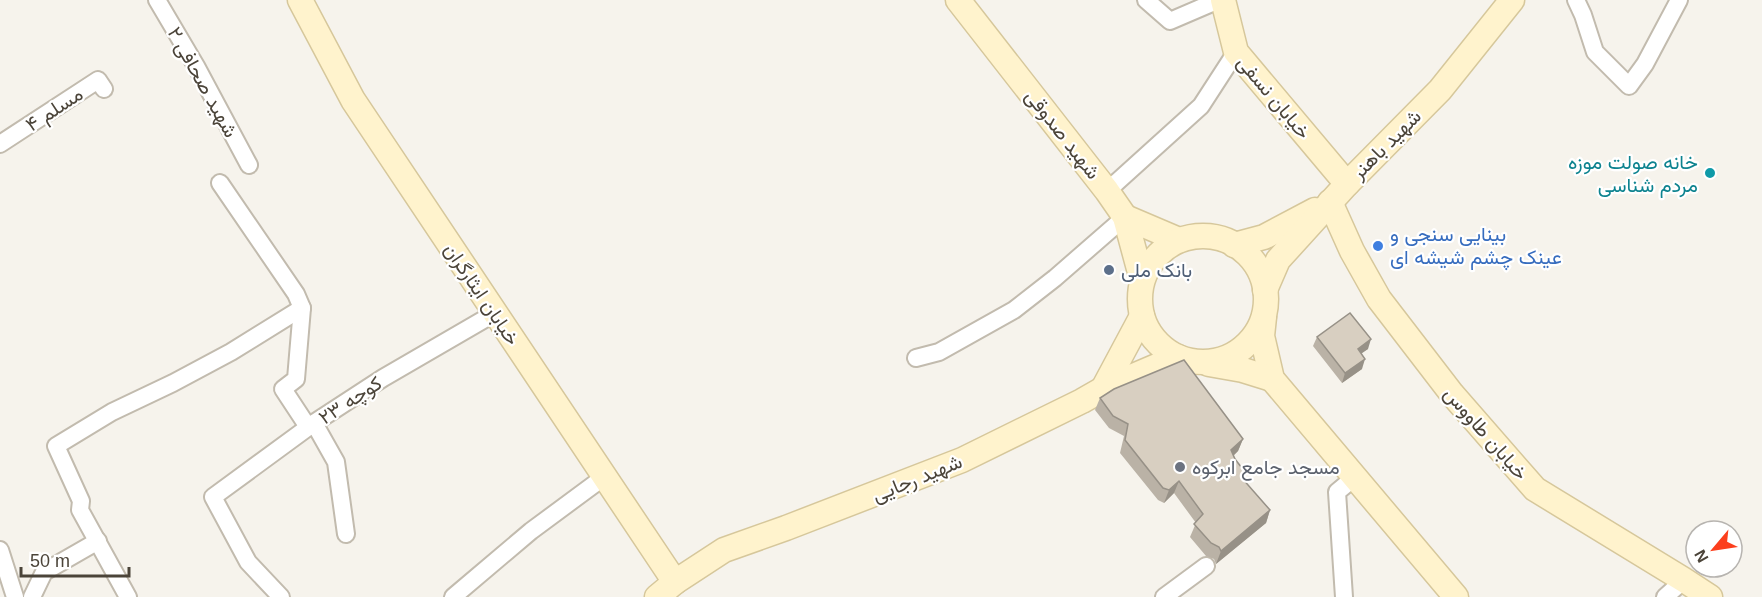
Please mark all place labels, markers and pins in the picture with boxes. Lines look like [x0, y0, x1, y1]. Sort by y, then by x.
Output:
place label: خانه صولت موزه مردم شناسی [1568, 151, 1698, 198]
marker: خانه صولت موزه مردم شناسی [1703, 166, 1717, 180]
place label: بینایی سنجی و عینک چشم شیشه ای [1390, 223, 1562, 271]
marker: بینایی سنجی و عینک چشم شیشه ای [1371, 239, 1385, 253]
place label: بانک ملی [1121, 259, 1192, 282]
marker: بانک ملی [1102, 263, 1116, 277]
place label: مسجد جامع ابرکوه [1192, 456, 1340, 481]
marker: مسجد جامع ابرکوه [1173, 460, 1187, 474]

